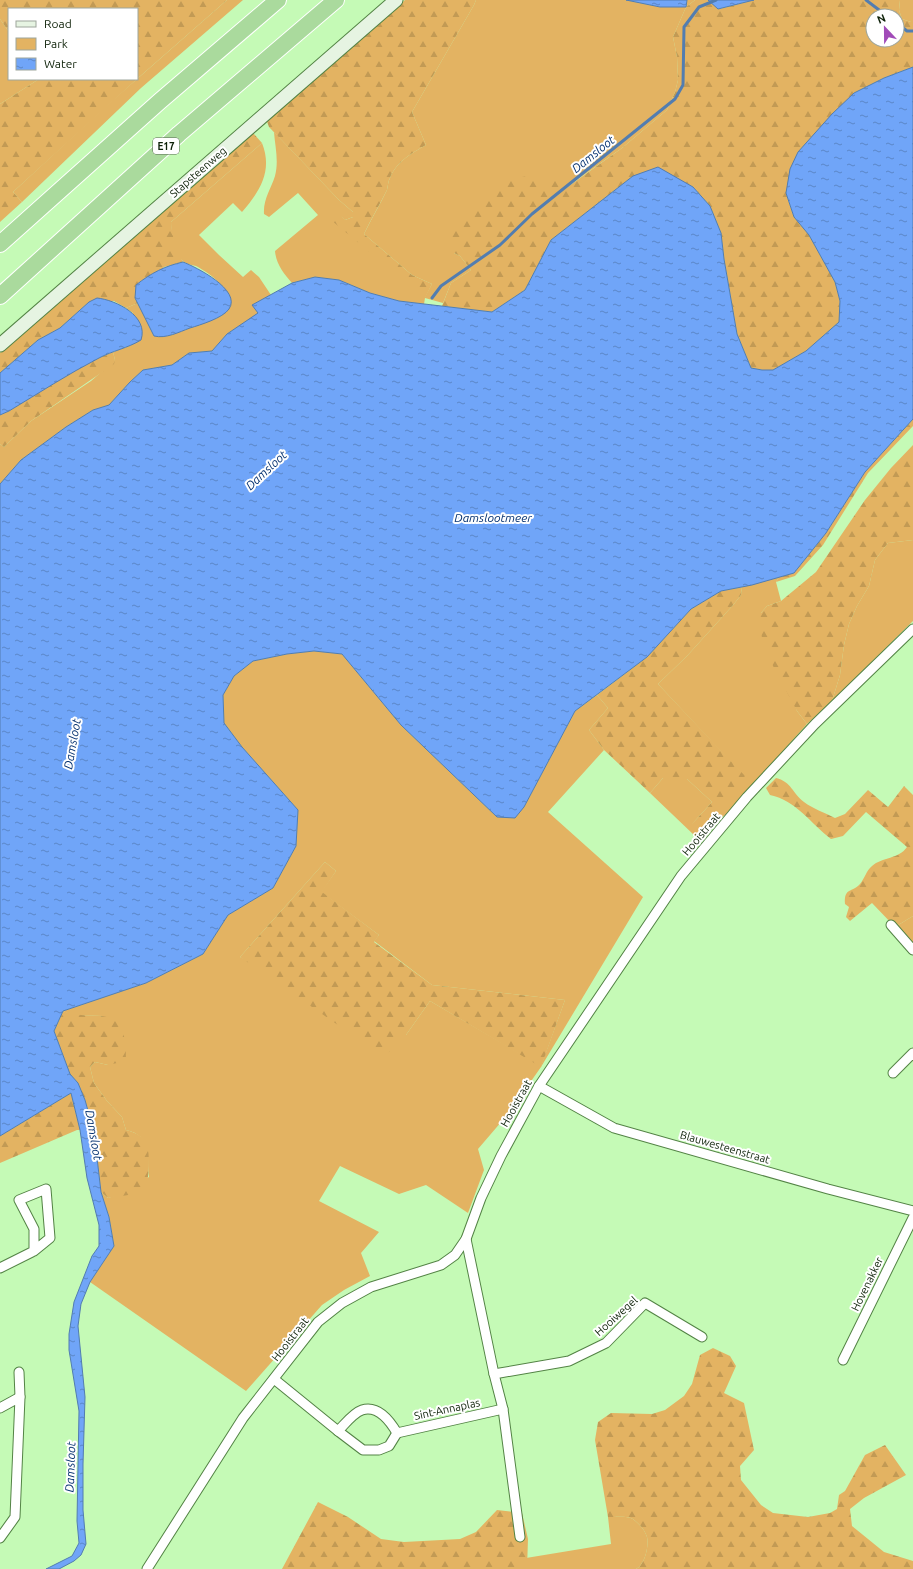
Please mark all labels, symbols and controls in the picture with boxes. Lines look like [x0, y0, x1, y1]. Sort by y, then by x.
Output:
legend [8, 8, 138, 80]
north arrow [865, 8, 905, 48]
text: N [875, 12, 887, 26]
text: Road [44, 17, 72, 30]
text: Park [44, 37, 68, 50]
text: Water [44, 57, 77, 70]
water label: Damsloot [569, 133, 617, 175]
road number: E17 [153, 138, 179, 154]
street label: Stapsteenweg [167, 144, 229, 200]
water label: Damsloot [243, 448, 289, 492]
water label: Damslootmeer [454, 511, 532, 524]
water label: Damsloot [61, 718, 83, 770]
street label: Hooistraat [680, 810, 723, 858]
street label: Hooistraat [498, 1077, 534, 1129]
water label: Damsloot [83, 1109, 105, 1161]
street label: Blauwesteenstraat [679, 1128, 772, 1166]
street label: Hovenakker [849, 1254, 886, 1313]
street label: Hooiwegel [592, 1294, 640, 1338]
street label: Hooistraat [269, 1314, 311, 1363]
street label: Sint-Annaplas [413, 1396, 481, 1422]
water label: Damsloot [63, 1441, 77, 1493]

